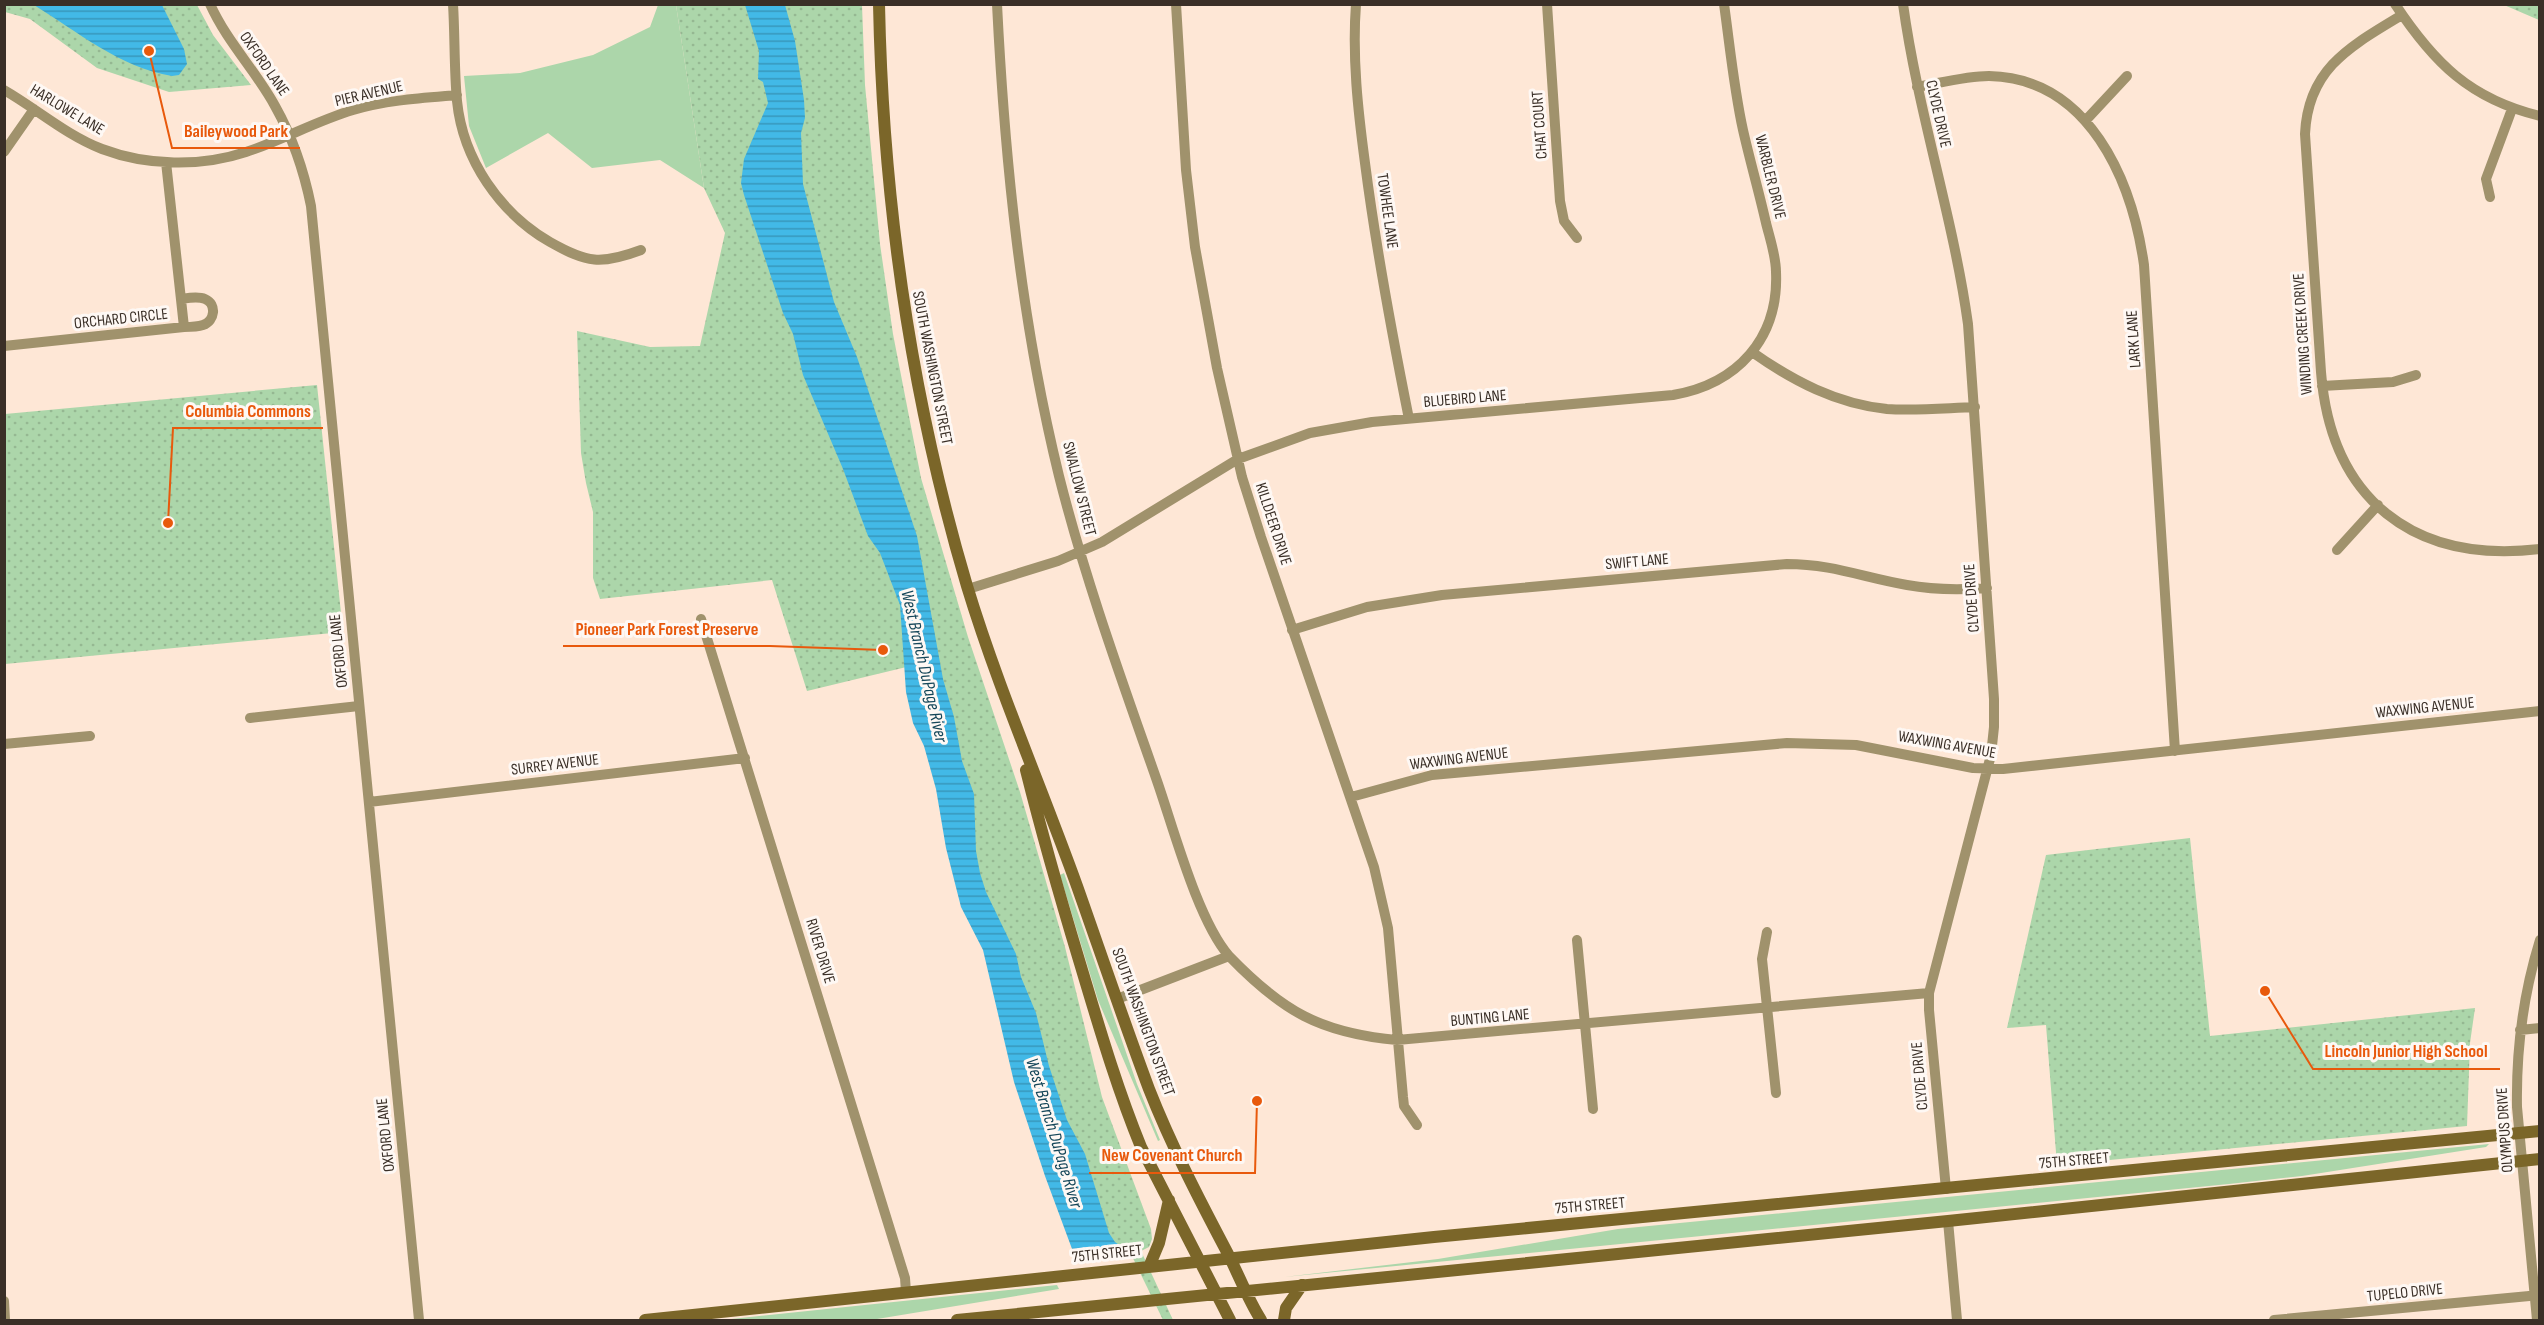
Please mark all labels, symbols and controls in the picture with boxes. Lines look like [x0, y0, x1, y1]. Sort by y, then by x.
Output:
street label: OXFORD LANE [235, 28, 293, 100]
street label: PIER AVENUE [333, 77, 405, 111]
street label: CLYDE DRIVE [1921, 78, 1955, 150]
street label: HARLOWE LANE [27, 80, 107, 140]
street label: CHAT COURT [1528, 90, 1552, 160]
callout: Baileywood Park [172, 112, 300, 148]
text: Baileywood Park [184, 121, 288, 142]
street label: WARBLER DRIVE [1750, 133, 1790, 221]
street label: TOWHEE LANE [1372, 172, 1402, 250]
street label: WINDING CREEK DRIVE [2289, 272, 2317, 396]
street label: SOUTH WASHINGTON STREET [908, 290, 956, 447]
street label: ORCHARD CIRCLE [73, 305, 169, 333]
street label: LARK LANE [2123, 309, 2145, 369]
street label: BLUEBIRD LANE [1423, 386, 1507, 412]
callout: Columbia Commons [173, 392, 323, 428]
text: Columbia Commons [185, 401, 311, 422]
street label: SWALLOW STREET [1058, 440, 1100, 539]
street label: KILLDEER DRIVE [1251, 480, 1295, 568]
street label: SWIFT LANE [1605, 550, 1669, 574]
street label: CLYDE DRIVE [1960, 563, 1984, 633]
water label: West Branch DuPage River [896, 588, 952, 745]
callout: Pioneer Park Forest Preserve [563, 610, 770, 646]
street label: OXFORD LANE [326, 613, 352, 689]
text: Pioneer Park Forest Preserve [576, 619, 758, 640]
street label: WAXWING AVENUE [2375, 693, 2475, 723]
street label: WAXWING AVENUE [1897, 727, 1997, 763]
street label: WAXWING AVENUE [1409, 744, 1509, 774]
street label: SURREY AVENUE [510, 750, 600, 780]
street label: RIVER DRIVE [801, 916, 839, 986]
street label: SOUTH WASHINGTON STREET [1107, 945, 1179, 1099]
street label: BUNTING LANE [1450, 1005, 1530, 1031]
callout: Lincoln Junior High School [2313, 1033, 2500, 1069]
street label: CLYDE DRIVE [1908, 1041, 1932, 1111]
text: Lincoln Junior High School [2324, 1041, 2488, 1062]
water label: West Branch DuPage River [1021, 1055, 1087, 1211]
street label: OLYMPUS DRIVE [2493, 1087, 2517, 1173]
street label: OXFORD LANE [373, 1097, 399, 1173]
callout: New Covenant Church [1089, 1137, 1255, 1173]
text: New Covenant Church [1101, 1145, 1243, 1166]
street label: 75TH STREET [2038, 1148, 2110, 1174]
street label: 75TH STREET [1554, 1193, 1626, 1219]
street label: 75TH STREET [1071, 1241, 1143, 1267]
street label: TUPELO DRIVE [2366, 1280, 2444, 1306]

